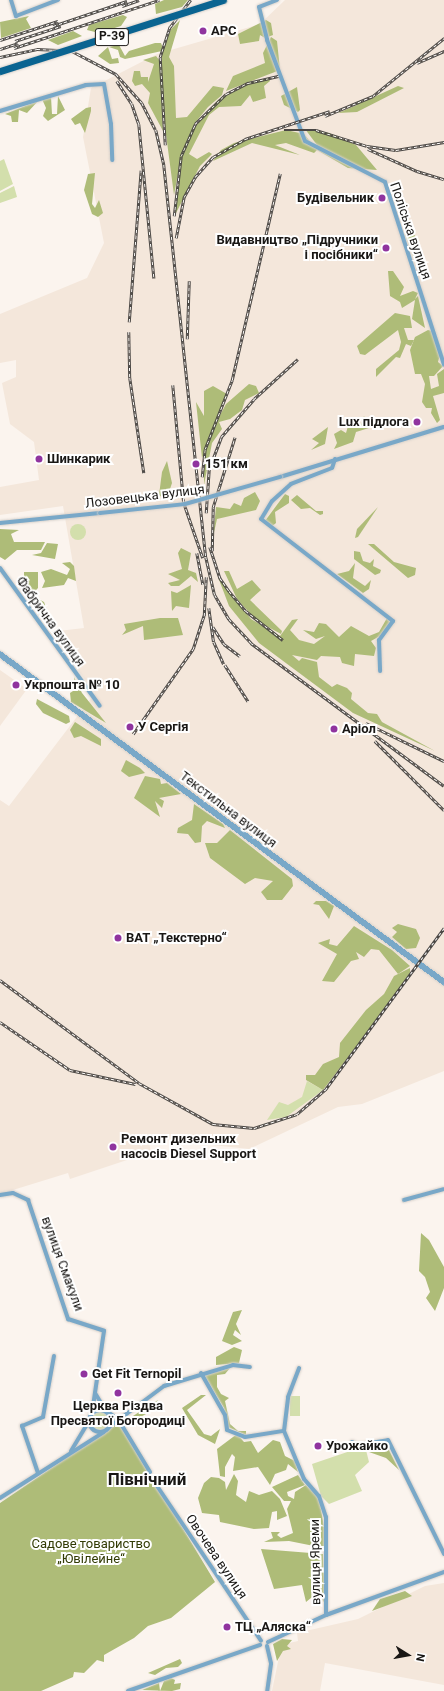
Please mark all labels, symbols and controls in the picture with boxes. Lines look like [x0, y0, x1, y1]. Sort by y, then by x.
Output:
place label: АРС [211, 23, 237, 39]
marker: АРС [198, 26, 208, 36]
road number: Р-39 [94, 27, 130, 47]
street label: Поліська вулиця [386, 180, 434, 282]
place label: Будівельник [297, 190, 374, 206]
marker: Будівельник [377, 193, 387, 203]
place label: Видавництво „Підручники і посібники“ [216, 233, 378, 264]
marker: Видавництво „Підручники і посібники“ [381, 243, 391, 253]
place label: Lux підлога [339, 414, 409, 430]
marker: Lux підлога [412, 417, 422, 427]
place label: Шинкарик [47, 451, 110, 467]
marker: Шинкарик [34, 454, 44, 464]
place label: 151 км [205, 456, 248, 472]
marker: 151 км [190, 458, 202, 470]
street label: Лозовецька вулиця [84, 482, 206, 512]
street label: Фабрична вулиця [12, 574, 88, 670]
place label: Укрпошта № 10 [24, 677, 120, 693]
marker: Укрпошта № 10 [11, 680, 21, 690]
place label: У Сергія [138, 719, 188, 735]
place label: Аріол [342, 721, 376, 737]
marker: У Сергія [125, 722, 135, 732]
marker: Аріол [329, 724, 339, 734]
street label: Текстильна вулиця [177, 769, 279, 851]
place label: ВАТ „Текстерно“ [126, 930, 227, 946]
marker: ВАТ „Текстерно“ [113, 933, 123, 943]
place label: Ремонт дизельних насосів Diesel Support [121, 1132, 256, 1163]
marker: Ремонт дизельних насосів Diesel Support [108, 1142, 118, 1152]
street label: вулиця Смакули [38, 1215, 86, 1313]
place label: Get Fit Ternopil [92, 1366, 182, 1382]
marker: Get Fit Ternopil [79, 1369, 89, 1379]
marker: Церква Різдва Пресвятої Богородиці [113, 1388, 123, 1398]
place label: Церква Різдва Пресвятої Богородиці [51, 1399, 185, 1430]
place label: Урожайко [326, 1438, 388, 1454]
marker: Урожайко [313, 1441, 323, 1451]
district label: Північний [108, 1470, 186, 1490]
street label: Овочева вулиця [182, 1512, 250, 1602]
street label: вулиця Яреми [307, 1519, 325, 1605]
park label: Садове товариство „Ювілейне“ [32, 1537, 150, 1568]
place label: ТЦ „Аляска“ [235, 1619, 311, 1635]
marker: ТЦ „Аляска“ [222, 1622, 232, 1632]
north arrow [388, 1635, 428, 1675]
text: N [413, 1652, 427, 1662]

